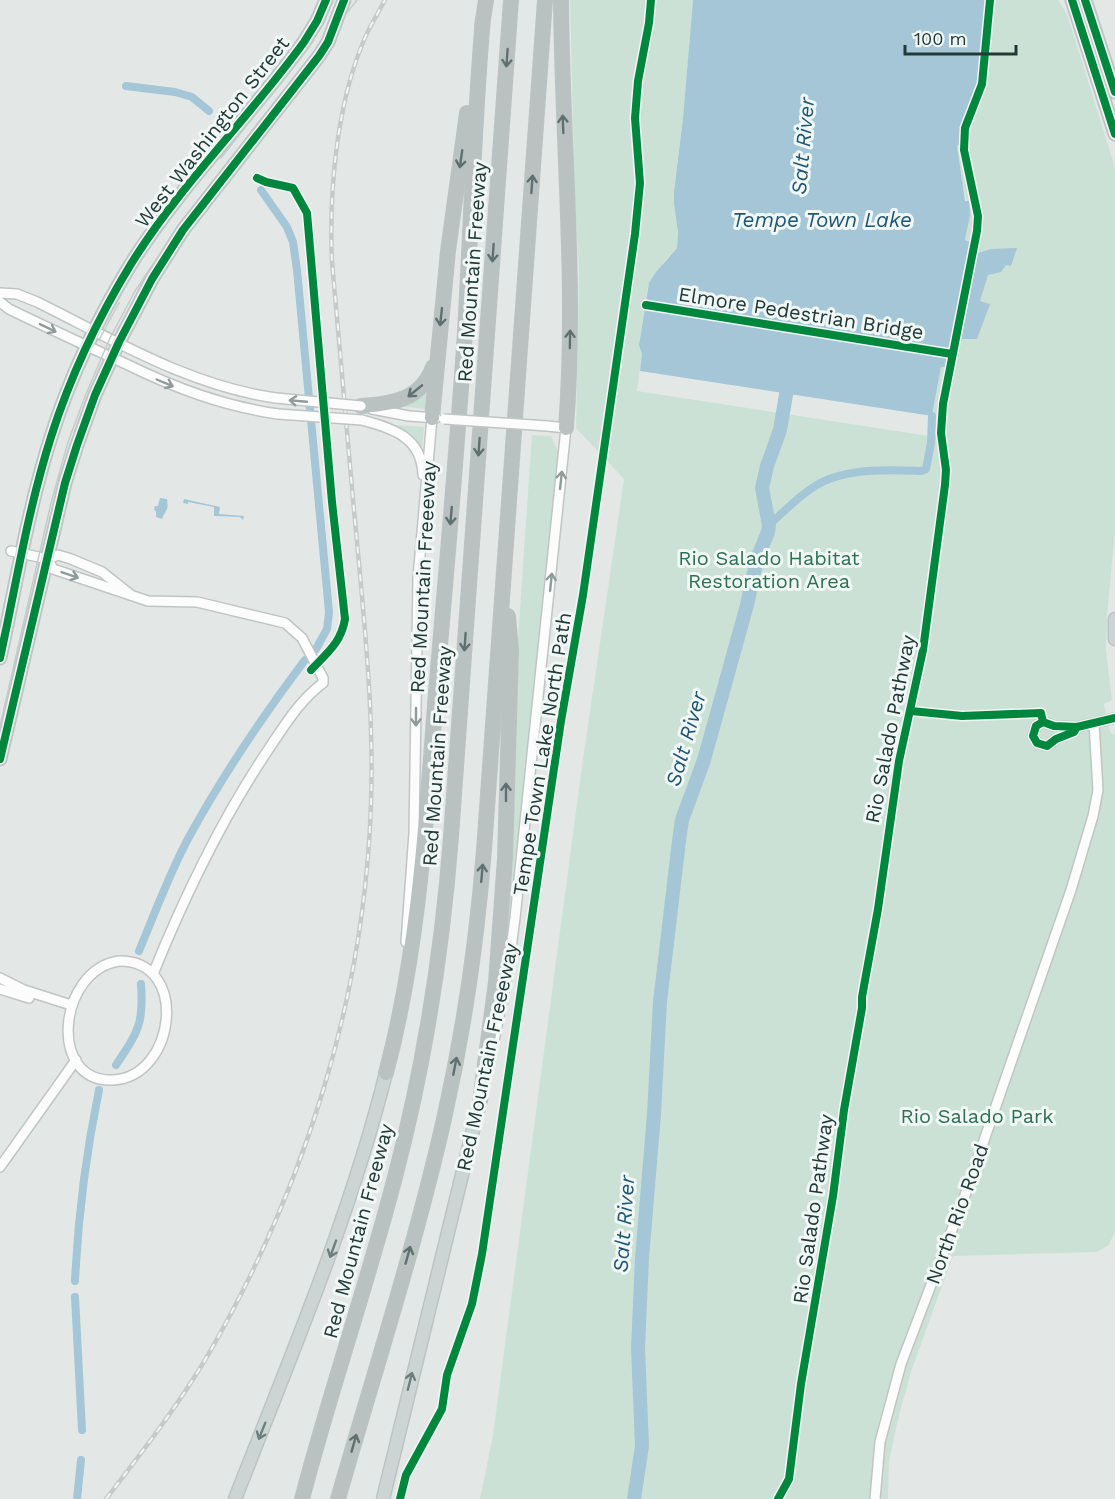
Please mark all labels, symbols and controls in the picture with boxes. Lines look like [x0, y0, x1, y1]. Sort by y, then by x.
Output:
scale bar [905, 18, 1016, 56]
text: 100 m [914, 28, 967, 49]
street label: West Washington Street [130, 31, 295, 232]
one-way arrow [501, 48, 512, 68]
water label: Salt River [786, 95, 819, 196]
one-way arrow [557, 114, 569, 134]
one-way arrow [455, 148, 466, 168]
street label: Red Mountain Freeway [452, 160, 492, 383]
one-way arrow [526, 174, 537, 194]
water label: Tempe Town Lake [732, 207, 912, 232]
one-way arrow [487, 242, 498, 262]
street label: Elmore Pedestrian Bridge [677, 282, 925, 344]
one-way arrow [435, 307, 446, 326]
one-way arrow [39, 323, 57, 335]
one-way arrow [564, 330, 576, 350]
one-way arrow [155, 378, 173, 389]
one-way arrow [407, 385, 423, 398]
one-way arrow [288, 395, 308, 406]
one-way arrow [473, 437, 484, 457]
street label: Red Mountain Freeeway [405, 459, 441, 694]
one-way arrow [556, 471, 567, 491]
one-way arrow [445, 506, 456, 526]
park label: Rio Salado Habitat Restoration Area [678, 546, 860, 593]
one-way arrow [60, 571, 79, 582]
one-way arrow [546, 573, 557, 592]
street label: Tempe Town Lake North Path [508, 611, 576, 897]
one-way arrow [459, 631, 470, 651]
street label: Rio Salado Pathway [860, 632, 920, 825]
street label: Red Mountain Freeway [417, 644, 457, 867]
water label: Salt River [660, 688, 711, 789]
one-way arrow [410, 706, 422, 726]
one-way arrow [500, 782, 512, 802]
one-way arrow [477, 864, 488, 884]
street label: Red Mountain Freeeway [451, 940, 523, 1173]
one-way arrow [450, 1057, 461, 1076]
park label: Rio Salado Park [900, 1104, 1054, 1128]
street label: Rio Salado Pathway [788, 1112, 838, 1305]
street label: Red Mountain Freeway [318, 1120, 398, 1341]
street label: North Rio Road [920, 1140, 994, 1288]
water label: Salt River [608, 1174, 639, 1273]
one-way arrow [326, 1239, 337, 1258]
one-way arrow [403, 1246, 414, 1265]
one-way arrow [405, 1372, 417, 1391]
one-way arrow [255, 1421, 266, 1439]
one-way arrow [349, 1434, 360, 1453]

